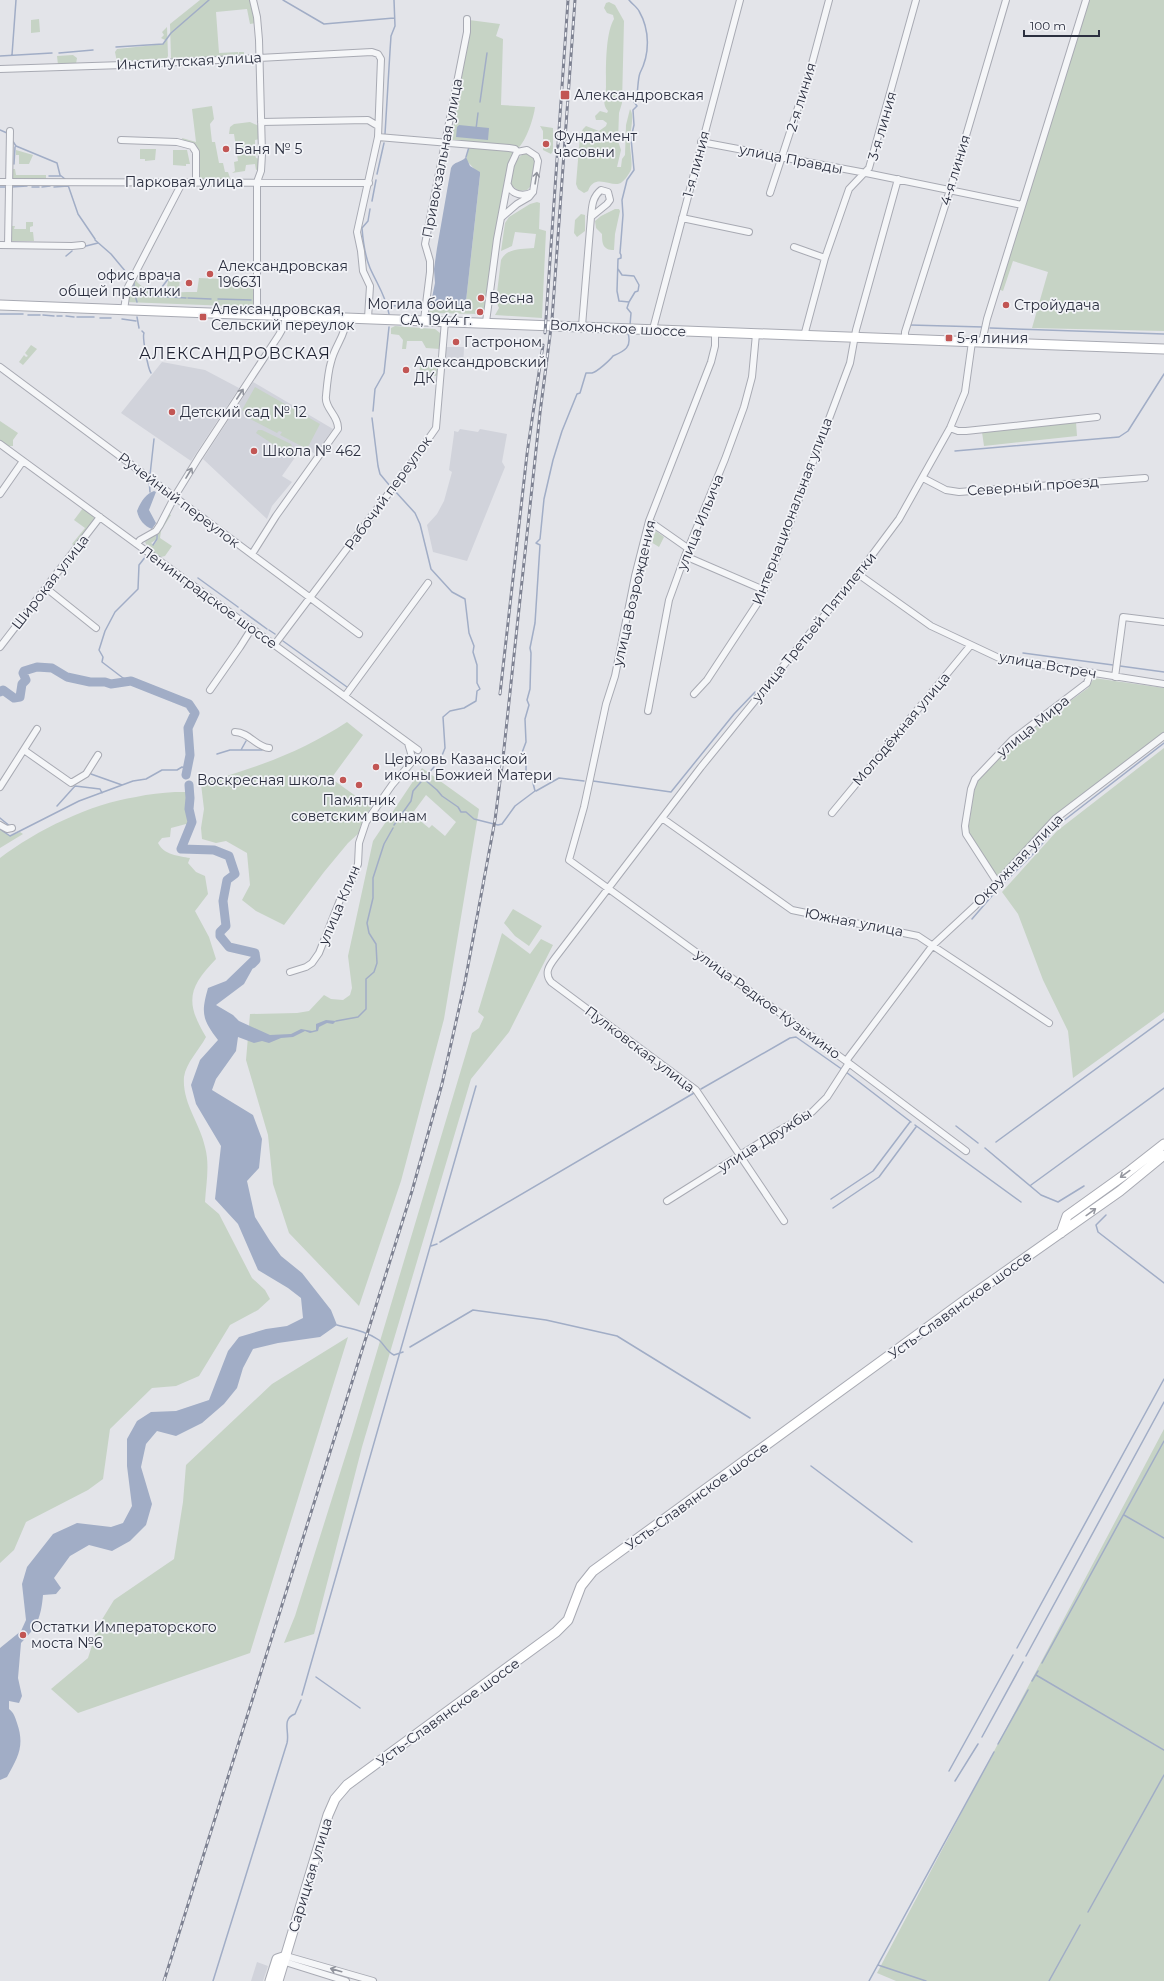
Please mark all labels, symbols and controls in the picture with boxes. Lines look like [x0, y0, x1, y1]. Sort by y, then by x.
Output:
scale bar [1024, 12, 1099, 38]
text: 100 m [1030, 18, 1066, 33]
street label: Институтская улица [116, 48, 262, 74]
street label: 2-я линия [782, 60, 820, 134]
street label: Привокзальная улица [418, 77, 466, 239]
place label: Александровская [574, 86, 704, 104]
marker: Александровская [559, 89, 571, 101]
street label: 3-я линия [864, 89, 900, 163]
place label: Фундамент часовни [554, 127, 638, 161]
street label: 1-я линия [678, 129, 714, 199]
street label: 4-я линия [936, 133, 974, 207]
marker: Фундамент часовни [541, 139, 551, 149]
place label: Баня № 5 [234, 140, 302, 158]
street label: улица Правды [737, 140, 844, 178]
marker: Баня № 5 [221, 144, 231, 154]
one-way arrow [532, 172, 540, 185]
street label: Парковая улица [125, 173, 243, 191]
place label: Александровская 196631 [218, 257, 348, 291]
place label: офис врача общей практики [59, 266, 181, 300]
marker: Александровская 196631 [205, 269, 215, 279]
marker: офис врача общей практики [184, 278, 194, 288]
place label: Весна [489, 289, 534, 307]
marker: Весна [476, 293, 486, 303]
place label: Могила бойца СА, 1944 г. [367, 295, 472, 329]
place label: Стройудача [1014, 296, 1100, 314]
place label: Александровская, Сельский переулок [211, 300, 354, 334]
marker: Стройудача [1001, 300, 1011, 310]
marker: Могила бойца СА, 1944 г. [475, 307, 485, 317]
marker: Александровская, Сельский переулок [198, 312, 208, 322]
street label: Волхонское шоссе [549, 315, 687, 341]
place label: 5-я линия [957, 329, 1028, 347]
place label: Гастроном [464, 333, 542, 351]
marker: 5-я линия [944, 333, 954, 343]
marker: Гастроном [451, 337, 461, 347]
district label: АЛЕКСАНДРОВСКАЯ [139, 344, 331, 363]
place label: Александровский ДК [414, 353, 547, 387]
marker: Александровский ДК [401, 365, 411, 375]
one-way arrow [236, 389, 244, 400]
place label: Детский сад № 12 [180, 403, 307, 421]
marker: Детский сад № 12 [167, 407, 177, 417]
street label: Интернациональная улица [748, 415, 836, 607]
street label: Рабочий переулок [340, 432, 436, 554]
place label: Школа № 462 [262, 442, 361, 460]
marker: Школа № 462 [249, 446, 259, 456]
street label: Ручейный переулок [115, 448, 243, 552]
one-way arrow [186, 467, 194, 479]
street label: улица Ильича [672, 471, 727, 574]
street label: Северный проезд [967, 472, 1099, 500]
street label: улица Возрождения [608, 518, 660, 669]
street label: Широкая улица [7, 531, 93, 633]
street label: Ленинградское шоссе [137, 541, 281, 653]
street label: улица Третьей Пятилетки [747, 548, 880, 706]
street label: улица Встреч [997, 647, 1098, 682]
street label: Молодёжная улица [848, 669, 954, 789]
street label: улица Мира [992, 691, 1073, 761]
place label: Церковь Казанской иконы Божией Матери [384, 750, 552, 784]
marker: Церковь Казанской иконы Божией Матери [371, 762, 381, 772]
place label: Воскресная школа [197, 771, 335, 789]
marker: Воскресная школа [338, 775, 348, 785]
marker: Памятник советским воинам [354, 780, 364, 790]
place label: Памятник советским воинам [291, 791, 427, 825]
street label: Окружная улица [969, 810, 1067, 910]
street label: улица Клин [314, 862, 364, 949]
street label: Южная улица [803, 904, 905, 940]
street label: улица Редкое Кузьмино [691, 945, 844, 1063]
street label: Пулковская улица [581, 1002, 699, 1096]
street label: улица Дружбы [714, 1104, 815, 1177]
one-way arrow [1120, 1170, 1131, 1179]
one-way arrow [1085, 1208, 1096, 1216]
street label: Усть-Славянское шоссе [885, 1247, 1035, 1363]
street label: Усть-Славянское шоссе [622, 1438, 772, 1554]
place label: Остатки Императорского моста №6 [31, 1618, 217, 1652]
marker: Остатки Императорского моста №6 [18, 1630, 28, 1640]
street label: Усть-Славянское шоссе [373, 1654, 523, 1770]
street label: Сарицкая улица [284, 1816, 336, 1934]
one-way arrow [329, 1966, 342, 1973]

